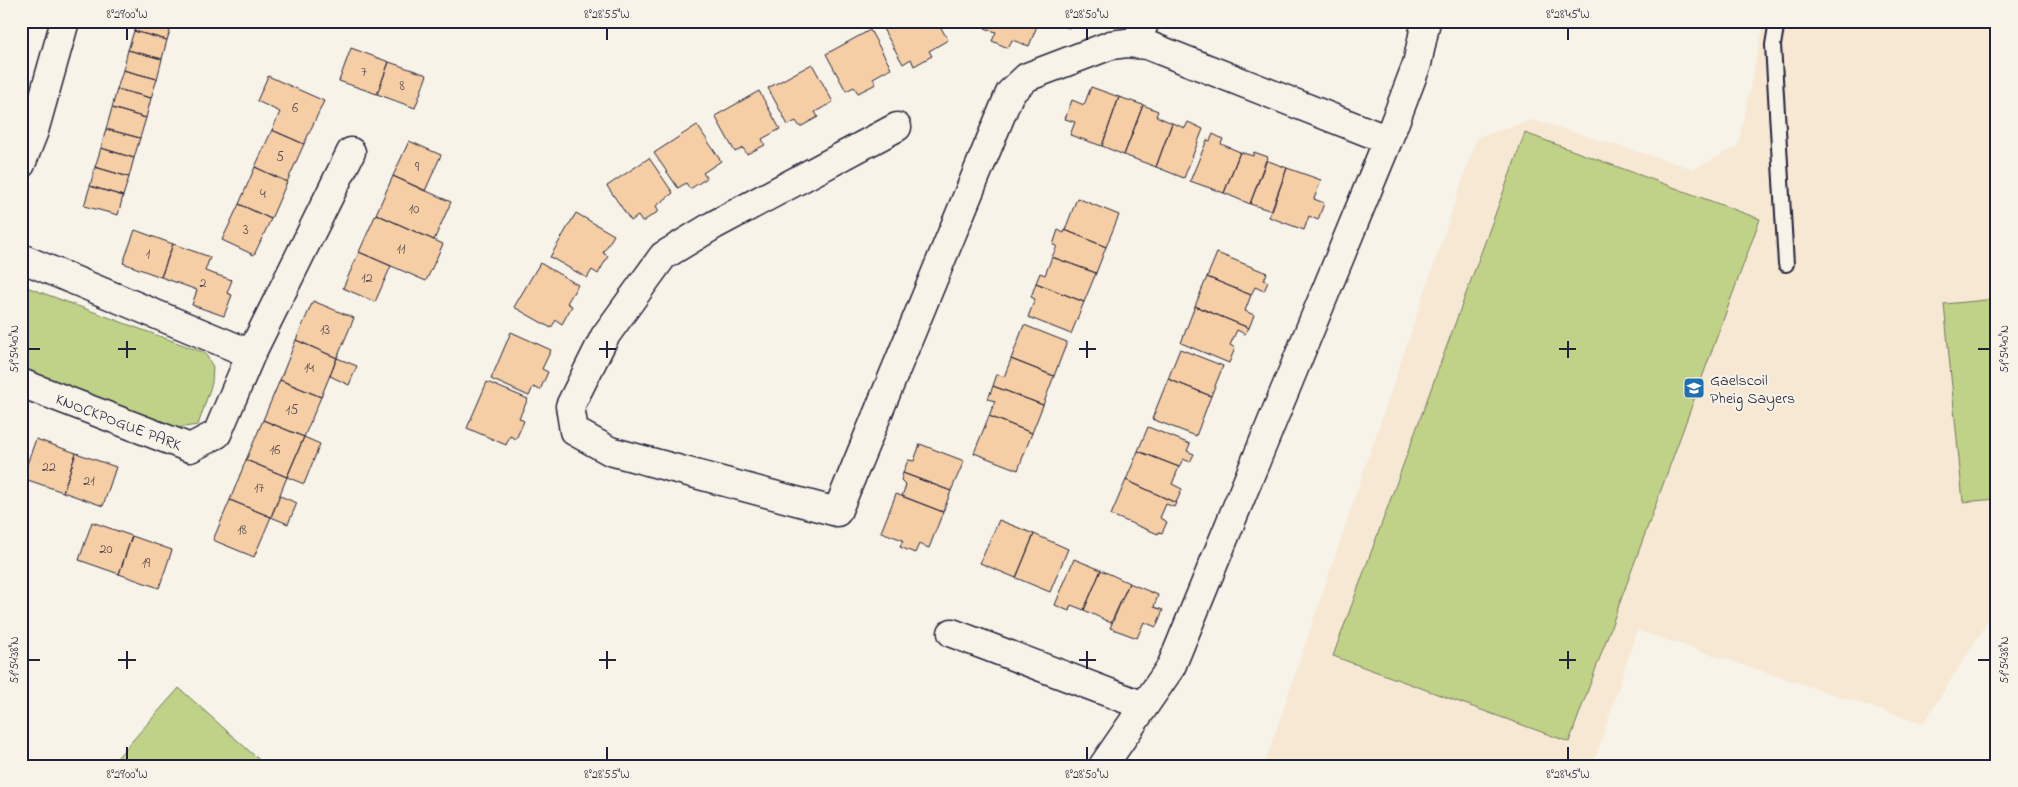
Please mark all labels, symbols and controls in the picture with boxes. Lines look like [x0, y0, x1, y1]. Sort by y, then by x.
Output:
text: 8°29'00"W [106, 6, 148, 24]
text: 8°28'55"W [584, 6, 630, 24]
text: 8°28'50"W [1065, 6, 1109, 24]
text: 8°28'45"W [1546, 6, 1590, 24]
house number: 7 [361, 62, 367, 83]
house number: 8 [399, 76, 405, 97]
house number: 6 [292, 98, 298, 119]
house number: 5 [276, 147, 284, 168]
house number: 9 [415, 157, 420, 178]
house number: 4 [260, 184, 266, 205]
house number: 10 [409, 199, 419, 220]
house number: 3 [243, 220, 249, 241]
house number: 11 [397, 239, 406, 260]
house number: 1 [146, 244, 151, 265]
house number: 12 [361, 268, 373, 289]
house number: 2 [200, 273, 207, 294]
house number: 13 [320, 320, 330, 341]
text: 51°54'40"N [6, 325, 24, 373]
text: 51°54'40"N [1996, 325, 2014, 373]
house number: 14 [304, 358, 314, 379]
place label: Gaelscoil Pheig Sayers [1710, 369, 1795, 411]
school or university icon: Gaelscoil Pheig Sayers [1682, 376, 1706, 400]
street label: KNOCKPOGUE PARK [52, 388, 185, 458]
house number: 15 [286, 400, 298, 421]
house number: 16 [270, 440, 280, 461]
house number: 22 [42, 457, 56, 478]
house number: 21 [83, 471, 95, 492]
house number: 17 [254, 478, 264, 499]
house number: 18 [237, 520, 247, 541]
house number: 20 [99, 539, 113, 560]
house number: 19 [142, 553, 151, 574]
text: 51°54'38"N [6, 636, 24, 684]
text: 51°54'38"N [1996, 636, 2014, 684]
text: 8°29'00"W [106, 766, 148, 784]
text: 8°28'55"W [584, 766, 630, 784]
text: 8°28'50"W [1065, 766, 1109, 784]
text: 8°28'45"W [1546, 766, 1590, 784]

